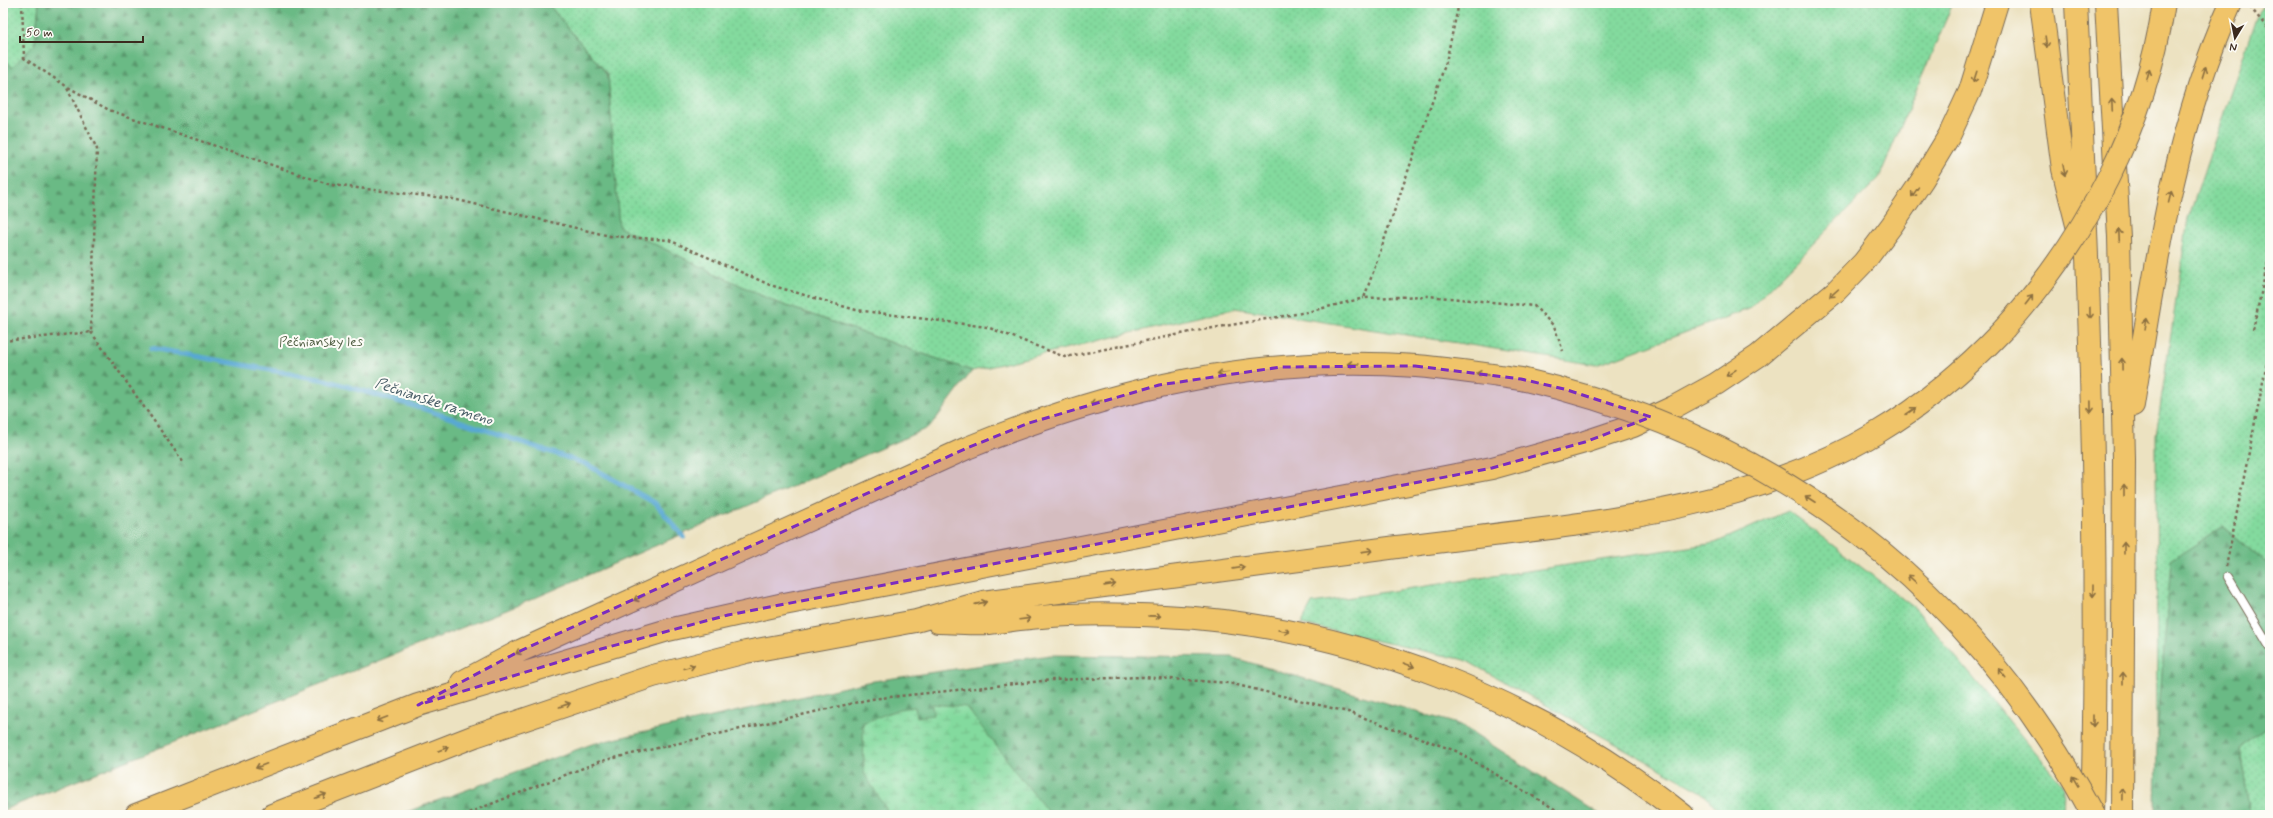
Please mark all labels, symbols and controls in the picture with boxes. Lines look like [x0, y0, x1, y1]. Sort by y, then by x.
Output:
scale bar [20, 18, 143, 44]
north arrow [2215, 18, 2255, 58]
text: 50 m [26, 25, 53, 41]
one-way arrow [2042, 35, 2050, 48]
text: N [2229, 39, 2238, 54]
one-way arrow [2201, 66, 2209, 78]
one-way arrow [2145, 69, 2152, 82]
one-way arrow [1971, 71, 1978, 84]
one-way arrow [2108, 99, 2115, 112]
one-way arrow [2060, 164, 2068, 177]
one-way arrow [1911, 186, 1919, 197]
one-way arrow [2167, 190, 2175, 203]
one-way arrow [2115, 229, 2123, 242]
one-way arrow [1828, 289, 1839, 298]
one-way arrow [2025, 294, 2033, 305]
one-way arrow [2086, 306, 2094, 319]
one-way arrow [2142, 318, 2150, 331]
park label: Pečniansky les [279, 333, 363, 351]
one-way arrow [2118, 358, 2126, 371]
one-way arrow [1346, 360, 1359, 368]
one-way arrow [1726, 369, 1737, 377]
one-way arrow [1217, 370, 1230, 377]
one-way arrow [1476, 370, 1489, 378]
water label: Pečnianske rameno [372, 373, 496, 431]
one-way arrow [1090, 399, 1103, 406]
one-way arrow [2087, 400, 2095, 413]
one-way arrow [1905, 407, 1916, 415]
one-way arrow [2120, 484, 2128, 497]
one-way arrow [1805, 495, 1816, 503]
one-way arrow [2120, 542, 2128, 555]
one-way arrow [1360, 547, 1373, 555]
one-way arrow [1232, 564, 1245, 572]
one-way arrow [1907, 575, 1917, 584]
one-way arrow [1103, 581, 1116, 589]
one-way arrow [2089, 584, 2097, 597]
one-way arrow [633, 595, 645, 602]
one-way arrow [974, 598, 987, 606]
one-way arrow [1148, 612, 1161, 620]
one-way arrow [1018, 615, 1031, 622]
one-way arrow [1277, 627, 1290, 635]
one-way arrow [515, 648, 527, 656]
one-way arrow [1403, 662, 1415, 670]
one-way arrow [682, 663, 695, 670]
one-way arrow [1997, 668, 2006, 679]
one-way arrow [2119, 672, 2127, 685]
one-way arrow [558, 700, 570, 708]
one-way arrow [2089, 714, 2097, 727]
one-way arrow [376, 716, 388, 723]
one-way arrow [436, 744, 448, 752]
one-way arrow [255, 763, 267, 771]
one-way arrow [2070, 775, 2078, 787]
one-way arrow [2119, 788, 2126, 801]
one-way arrow [315, 791, 327, 799]

